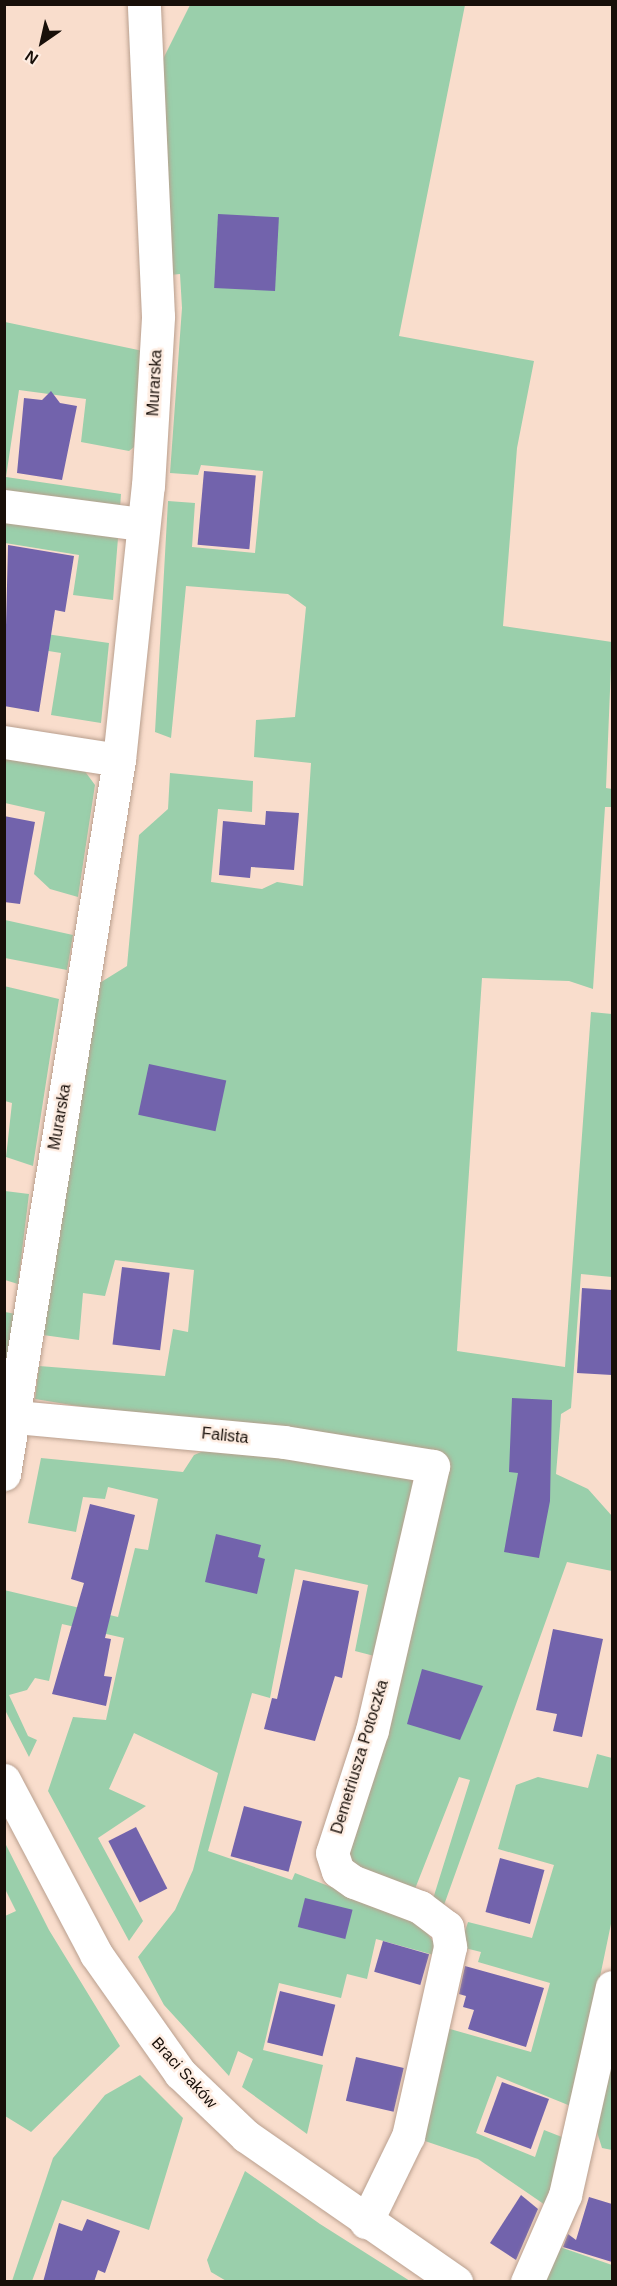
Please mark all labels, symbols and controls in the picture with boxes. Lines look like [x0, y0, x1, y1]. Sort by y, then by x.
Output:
north arrow [12, 12, 72, 72]
text: N [22, 47, 41, 68]
street label: Murarska [144, 349, 166, 417]
street label: Murarska [45, 1082, 75, 1152]
street label: Falista [201, 1424, 249, 1448]
street label: Demetriusza Potoczka [327, 1678, 393, 1836]
street label: Braci Saków [147, 2034, 221, 2112]

